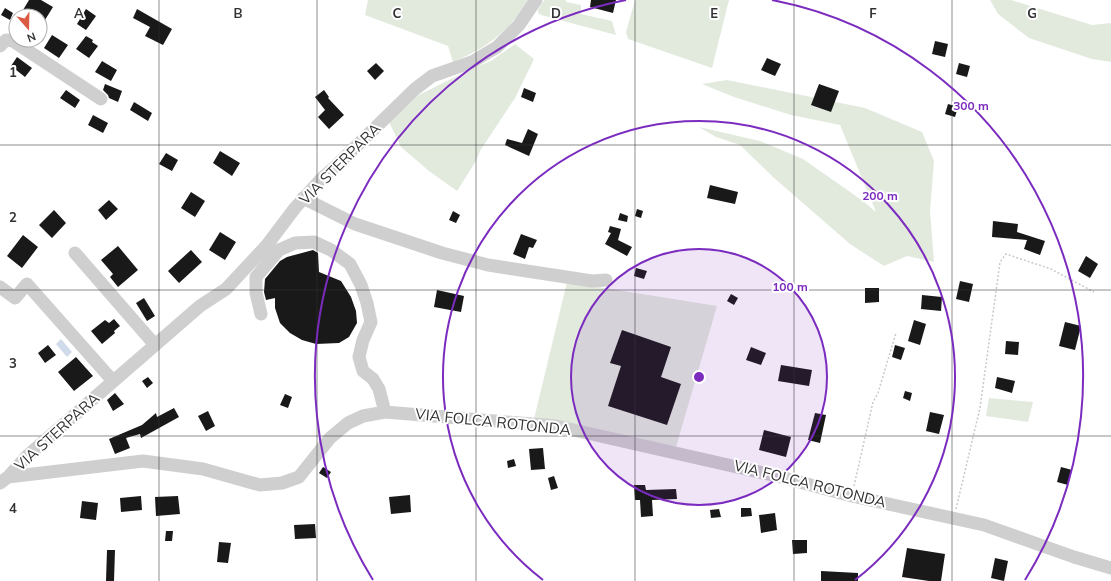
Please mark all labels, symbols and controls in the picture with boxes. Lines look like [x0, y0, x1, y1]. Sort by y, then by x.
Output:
text: A [74, 5, 84, 21]
text: B [234, 5, 243, 21]
text: C [393, 5, 402, 21]
text: D [551, 5, 561, 21]
text: E [710, 5, 718, 21]
text: F [869, 5, 877, 21]
text: G [1027, 5, 1037, 21]
north arrow [8, 8, 48, 48]
text: N [25, 29, 38, 45]
text: 1 [9, 64, 17, 80]
text: 300 m [953, 98, 989, 113]
street label: VIA STERPARA [295, 119, 384, 208]
text: 200 m [862, 188, 898, 203]
text: 2 [9, 209, 17, 225]
text: 100 m [772, 279, 808, 294]
text: 3 [9, 355, 17, 371]
centre of rings [692, 370, 706, 384]
street label: VIA STERPARA [10, 389, 103, 475]
street label: VIA FOLCA ROTONDA [414, 404, 572, 439]
street label: VIA FOLCA ROTONDA [732, 455, 888, 512]
text: 4 [9, 500, 17, 516]

